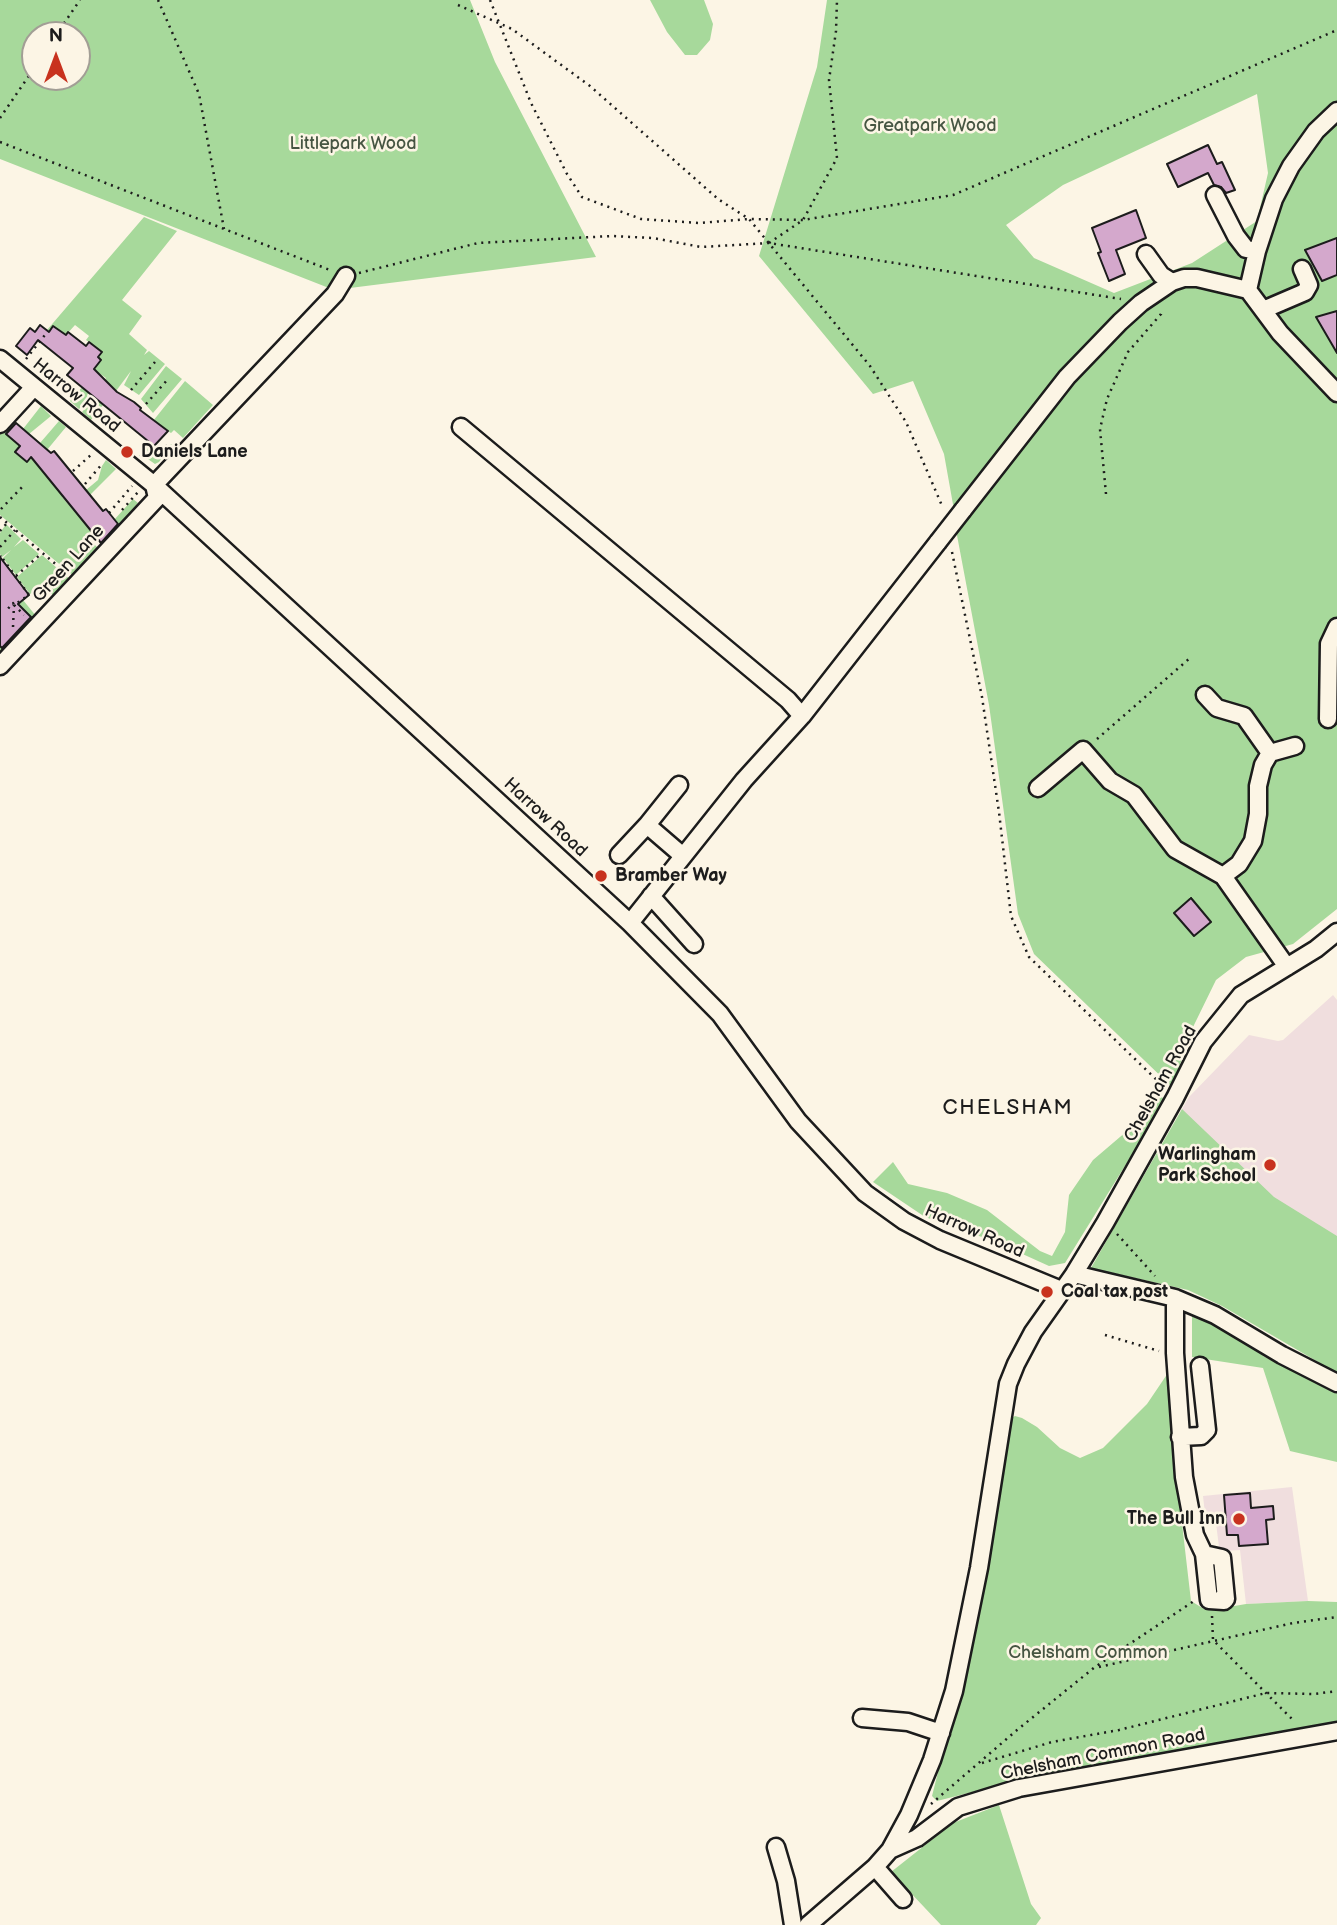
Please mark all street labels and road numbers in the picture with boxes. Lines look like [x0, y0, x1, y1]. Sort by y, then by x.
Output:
street label: Harrow Road [28, 354, 124, 438]
street label: Green Lane [29, 521, 109, 607]
street label: Harrow Road [499, 774, 591, 862]
street label: Chelsham Road [1120, 1022, 1202, 1146]
street label: Harrow Road [921, 1200, 1027, 1264]
street label: Chelsham Common Road [999, 1725, 1207, 1785]

